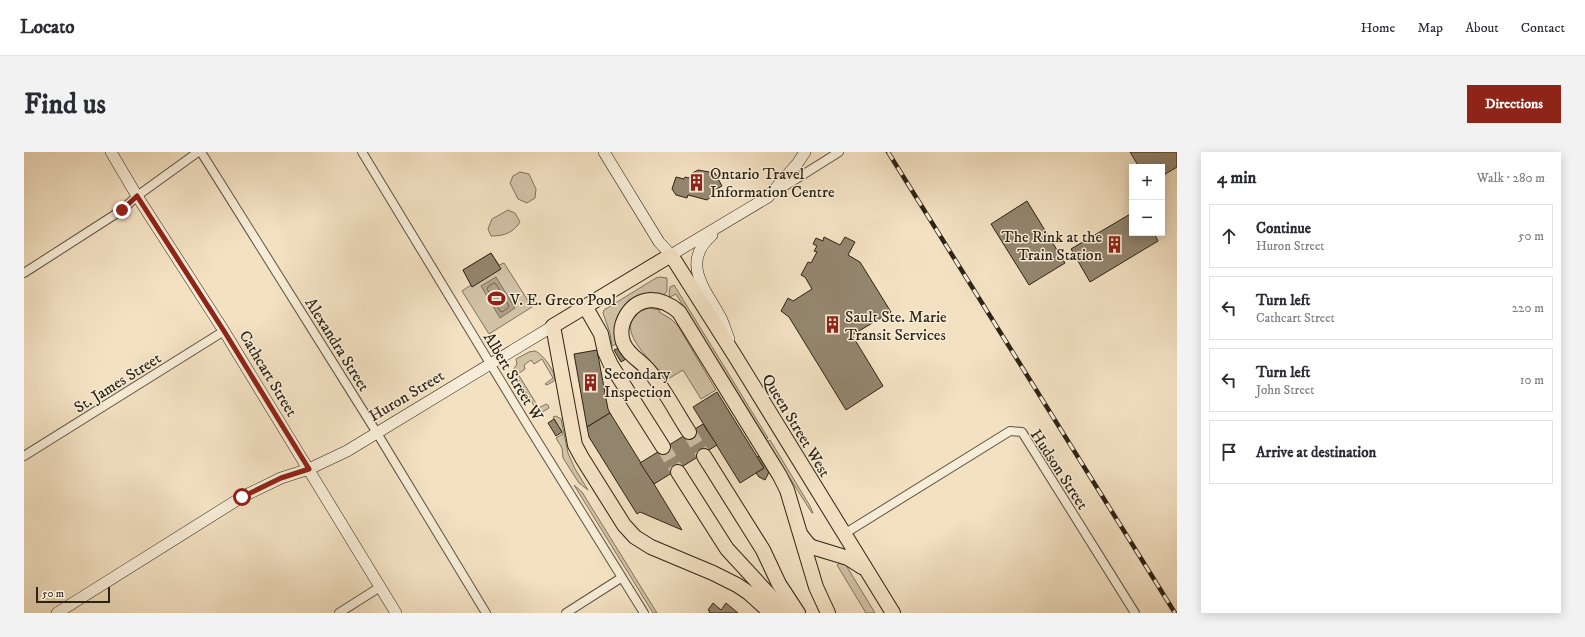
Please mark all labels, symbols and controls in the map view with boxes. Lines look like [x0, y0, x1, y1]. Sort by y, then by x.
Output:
text: Locato [20, 16, 75, 39]
text: Home [1361, 19, 1395, 37]
text: Map [1417, 19, 1443, 37]
text: About [1465, 19, 1499, 37]
text: Contact [1521, 19, 1565, 37]
button: Directions [1467, 85, 1561, 123]
text: Find us [24, 87, 106, 122]
place label: Ontario Travel Information Centre [710, 164, 835, 202]
map controls [1129, 164, 1165, 236]
button: + [1129, 164, 1165, 200]
text: 4 min [1217, 167, 1256, 189]
text: Walk · 280 m [1477, 170, 1545, 186]
building icon: Ontario Travel Information Centre [687, 172, 707, 192]
button: − [1129, 200, 1165, 236]
route end [113, 201, 131, 219]
text: Continue [1256, 219, 1311, 238]
icon: ahead [1218, 225, 1240, 247]
place label: The Rink at the Train Station [1002, 227, 1103, 265]
text: 50 m [1518, 228, 1544, 244]
building icon: The Rink at the Train Station [1105, 235, 1125, 255]
text: Huron Street [1256, 238, 1324, 254]
sports icon: V. E. Greco Pool [487, 289, 507, 309]
place label: V. E. Greco Pool [509, 290, 616, 310]
text: Turn left [1256, 291, 1310, 310]
street label: Alexandra Street [300, 294, 374, 395]
icon: left [1218, 297, 1240, 319]
text: 220 m [1512, 300, 1544, 316]
place label: Sault Ste. Marie Transit Services [845, 307, 947, 345]
text: Cathcart Street [1256, 310, 1335, 326]
building icon: Sault Ste. Marie Transit Services [822, 315, 842, 335]
street label: Cathcart Street [235, 327, 302, 420]
street label: Albert Street W [479, 329, 548, 425]
street label: St. James Street [70, 348, 165, 418]
text: Turn left [1256, 363, 1310, 382]
place label: Secondary Inspection [604, 364, 672, 402]
street label: Huron Street [365, 366, 448, 426]
icon: left [1218, 369, 1240, 391]
street label: Queen Street West [757, 370, 835, 481]
building icon: Secondary Inspection [581, 372, 601, 392]
text: 10 m [1520, 372, 1544, 388]
text: John Street [1256, 382, 1314, 398]
street label: Hudson Street [1026, 426, 1093, 513]
icon: arrive [1218, 441, 1240, 463]
text: Arrive at destination [1256, 443, 1376, 462]
route start [233, 488, 251, 506]
scale bar [36, 585, 110, 604]
text: 50 m [42, 587, 64, 601]

